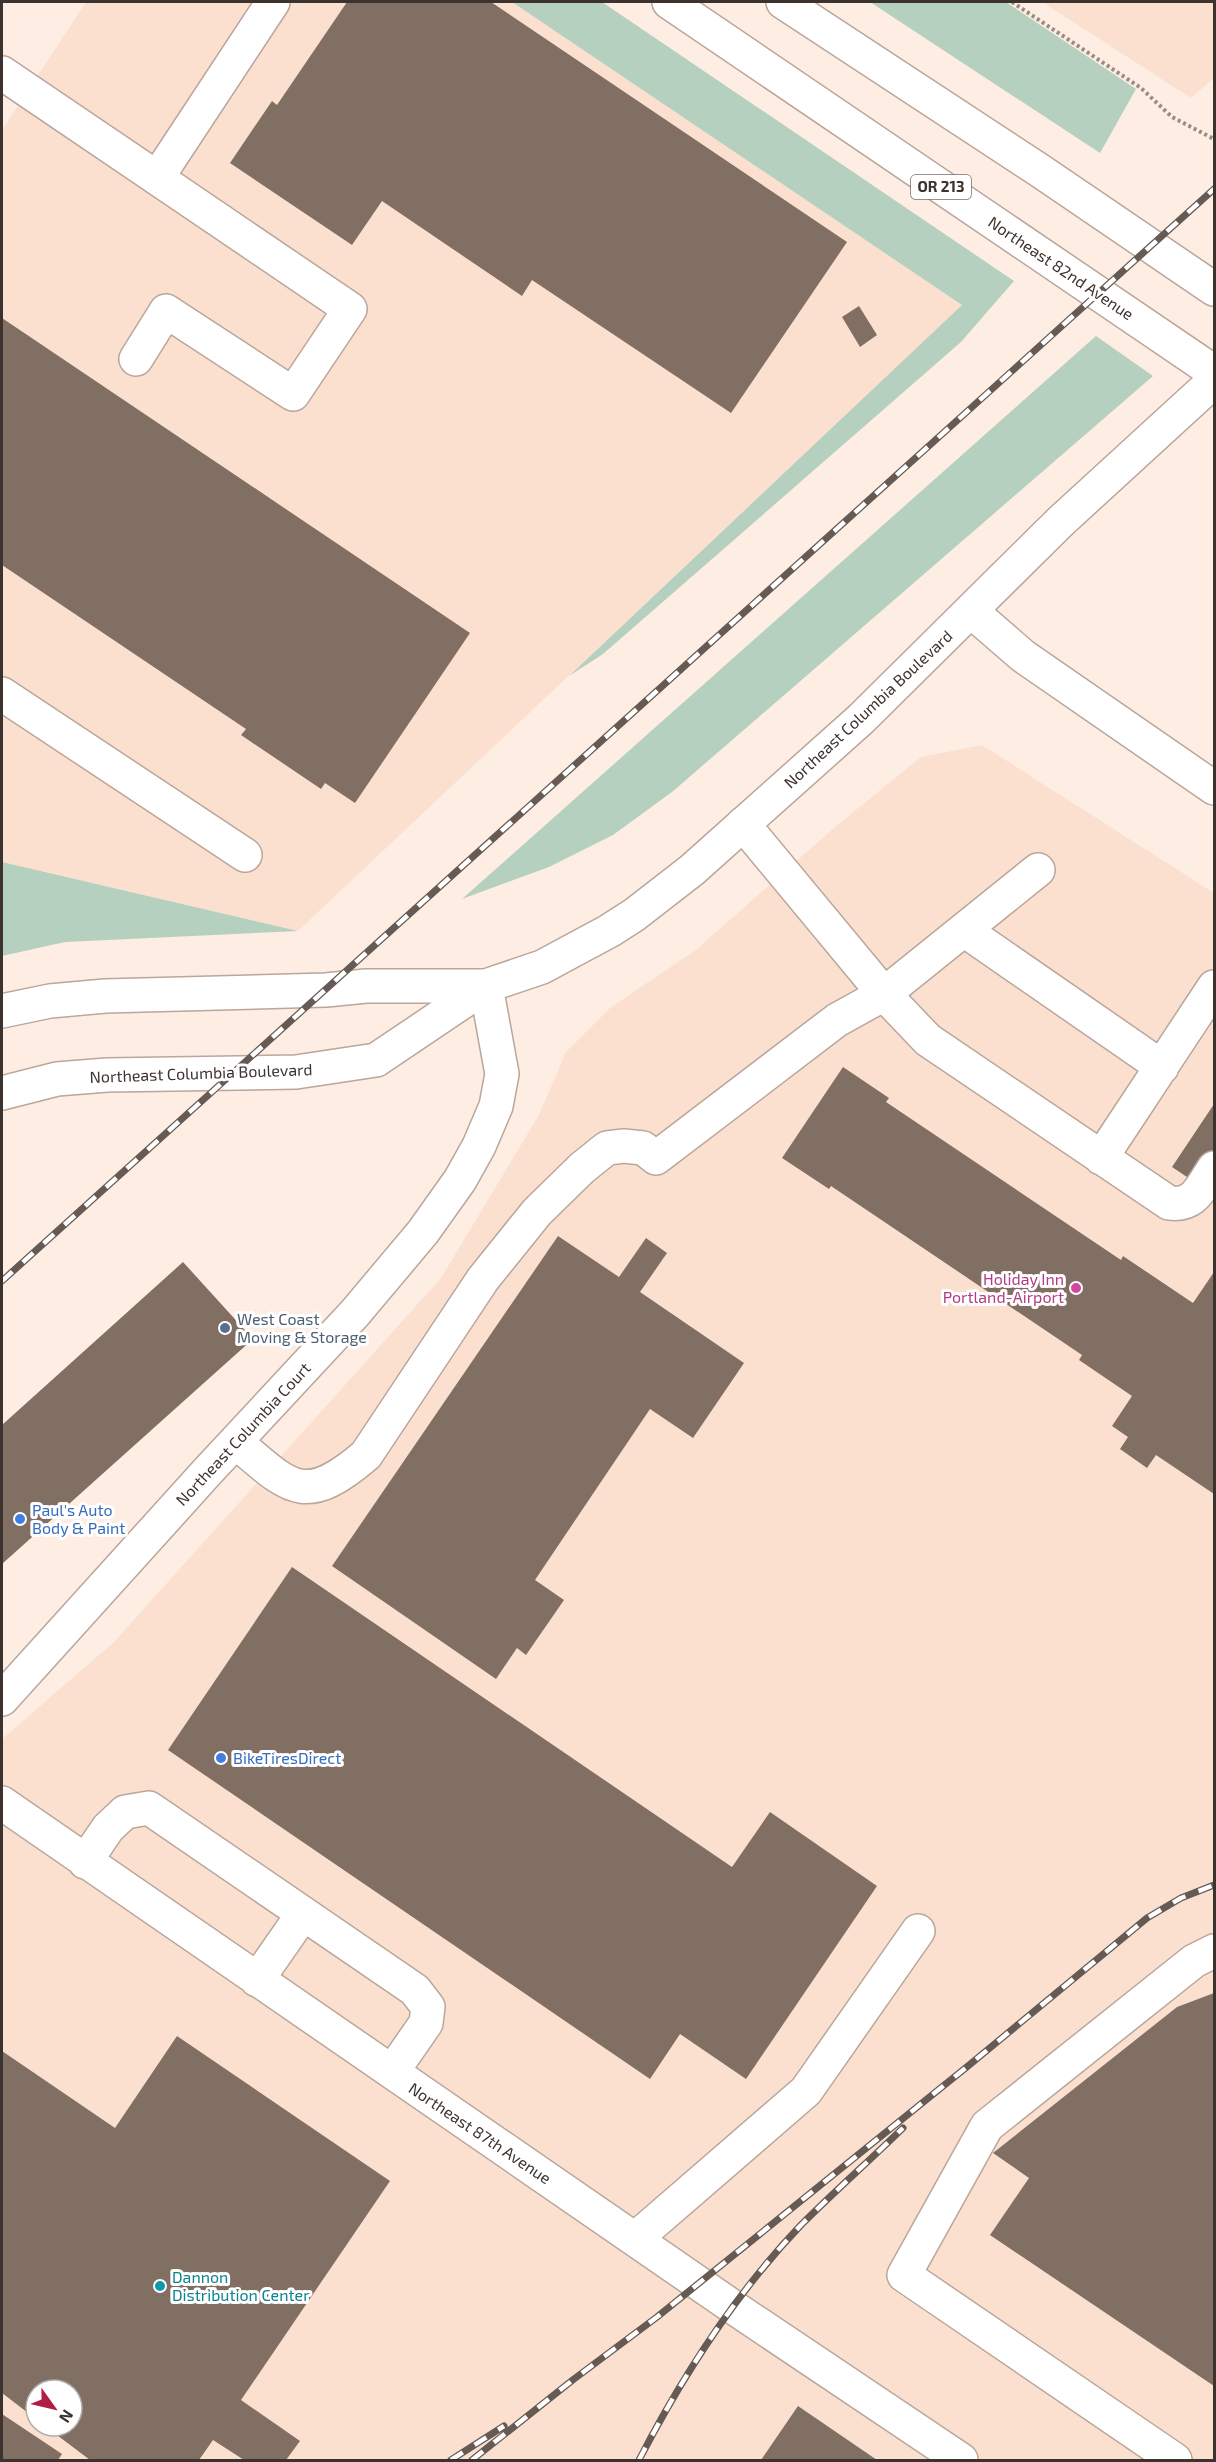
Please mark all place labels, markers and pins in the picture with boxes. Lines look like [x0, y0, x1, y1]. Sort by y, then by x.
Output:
place label: Holiday Inn Portland-Airport [943, 1269, 1064, 1306]
marker: Holiday Inn Portland-Airport [1069, 1281, 1083, 1295]
place label: West Coast Moving & Storage [237, 1309, 367, 1346]
marker: West Coast Moving & Storage [218, 1321, 232, 1335]
place label: Paul's Auto Body & Paint [32, 1500, 125, 1537]
marker: Paul's Auto Body & Paint [13, 1512, 27, 1526]
place label: BikeTiresDirect [233, 1748, 341, 1767]
marker: BikeTiresDirect [214, 1751, 228, 1765]
place label: Dannon Distribution Center [172, 2267, 310, 2304]
marker: Dannon Distribution Center [153, 2279, 167, 2293]

